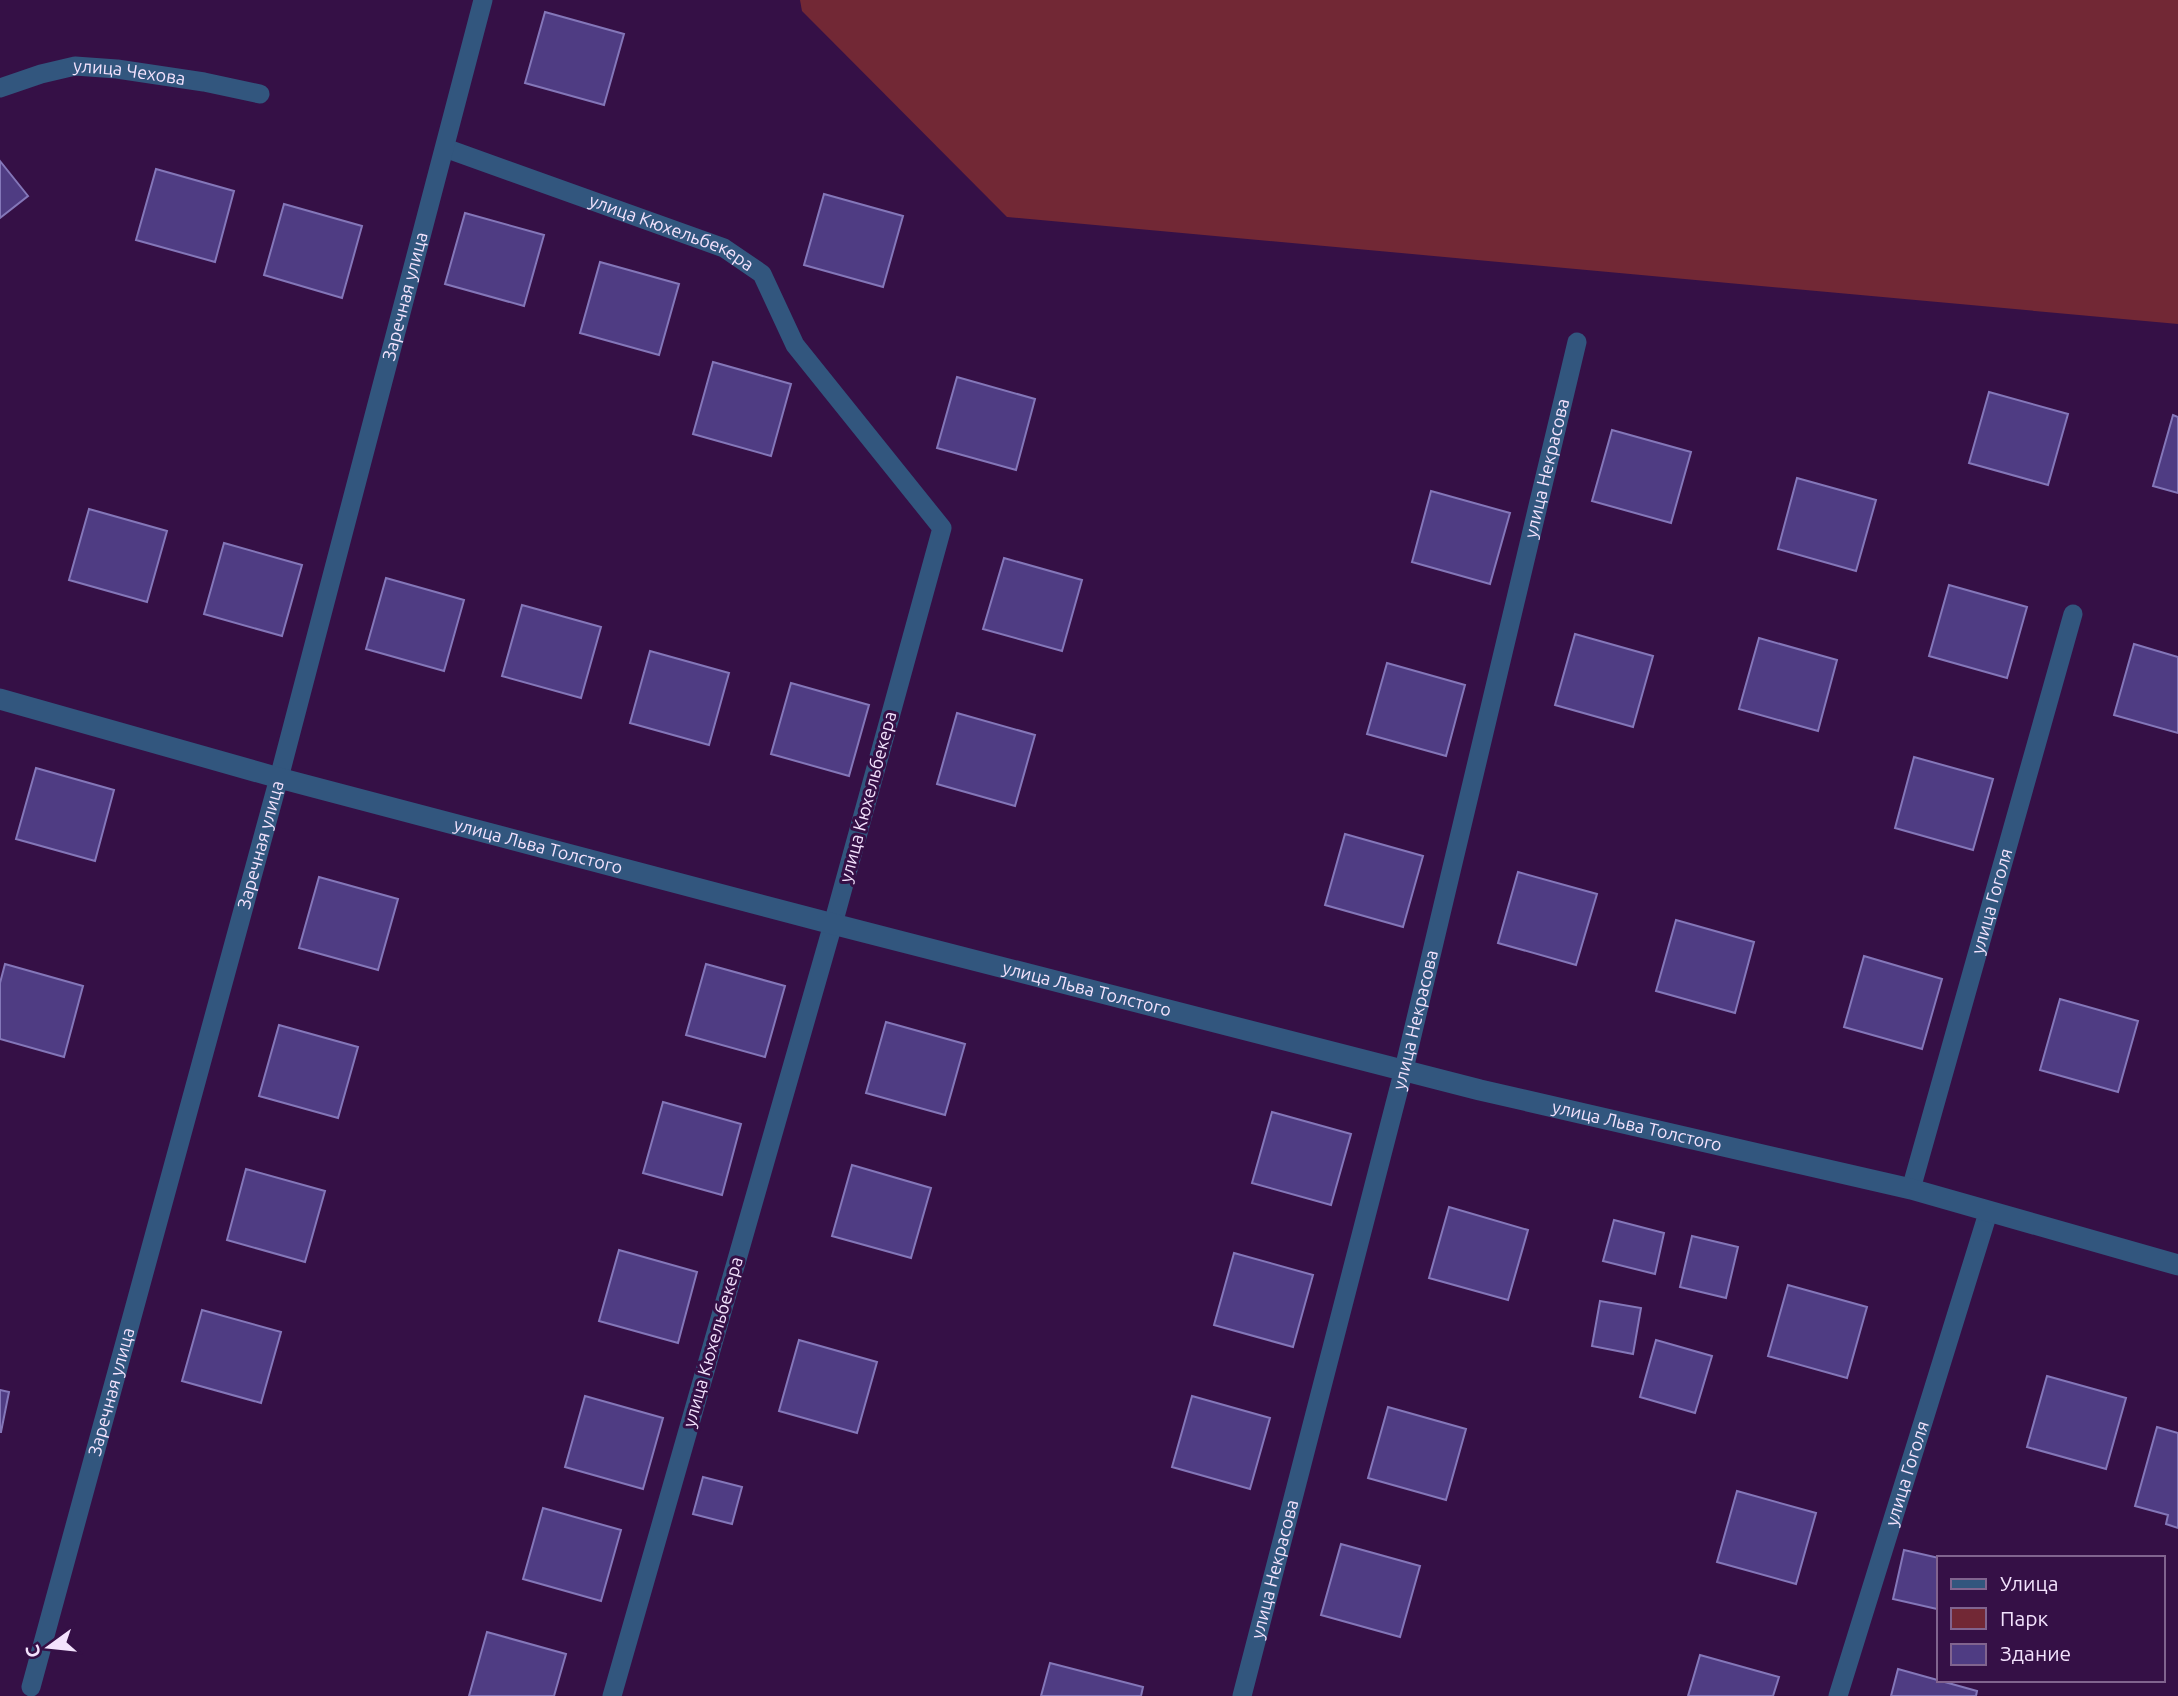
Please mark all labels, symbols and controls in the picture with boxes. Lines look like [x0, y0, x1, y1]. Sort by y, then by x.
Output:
street label: улица Чехова [73, 55, 187, 88]
street label: улица Кюхельбекера [587, 190, 758, 275]
street label: Заречная улица [378, 230, 431, 363]
street label: улица Некрасова [1520, 396, 1572, 540]
street label: улица Кюхельбекера [835, 709, 900, 884]
street label: Заречная улица [233, 778, 287, 911]
street label: улица Льва Толстого [452, 814, 625, 877]
street label: улица Гоголя [1967, 846, 2016, 956]
street label: улица Некрасова [1388, 948, 1441, 1092]
street label: улица Льва Толстого [1001, 957, 1174, 1019]
street label: улица Льва Толстого [1550, 1096, 1724, 1154]
street label: улица Кюхельбекера [678, 1254, 746, 1429]
street label: Заречная улица [84, 1325, 138, 1458]
street label: улица Гоголя [1880, 1418, 1932, 1528]
street label: улица Некрасова [1246, 1497, 1301, 1641]
legend [1937, 1556, 2164, 1682]
text: Улица [2000, 1571, 2058, 1595]
text: Парк [2000, 1606, 2049, 1630]
north arrow [14, 1612, 84, 1682]
text: Здание [2000, 1641, 2071, 1665]
text: С [20, 1643, 45, 1660]

